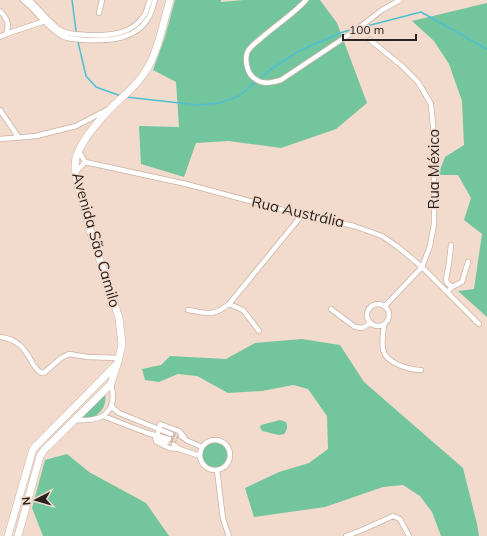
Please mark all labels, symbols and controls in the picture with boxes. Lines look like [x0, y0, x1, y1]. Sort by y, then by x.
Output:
scale bar [343, 16, 416, 42]
text: 100 m [349, 22, 384, 37]
street label: Rua México [424, 129, 443, 209]
street label: Avenida São Camilo [68, 170, 125, 310]
street label: Rua Austrália [250, 192, 346, 231]
north arrow [16, 480, 56, 520]
text: N [19, 496, 33, 506]

